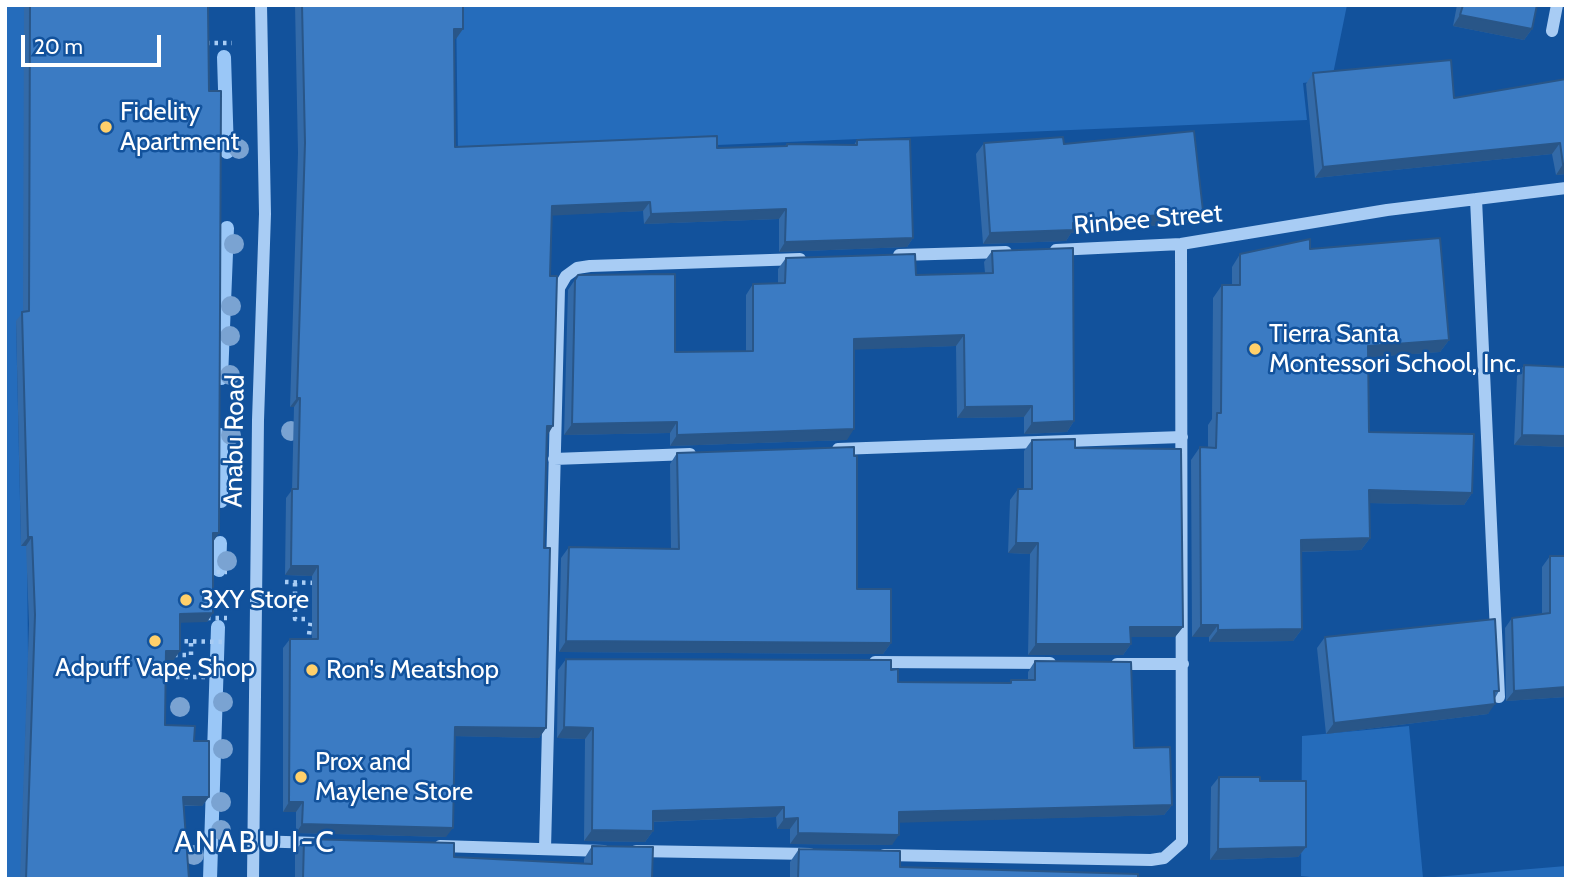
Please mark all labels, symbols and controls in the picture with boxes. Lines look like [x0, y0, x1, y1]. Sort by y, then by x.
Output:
scale bar [24, 21, 164, 65]
text: 20 m [34, 34, 83, 59]
place label: Fidelity Apartment [120, 96, 239, 158]
marker: Fidelity Apartment [98, 119, 114, 135]
street label: Rinbee Street [1072, 198, 1224, 242]
place label: Tierra Santa Montessori School, Inc. [1269, 318, 1521, 380]
marker: Tierra Santa Montessori School, Inc. [1247, 341, 1263, 357]
street label: Anabu Road [218, 374, 252, 508]
place label: 3XY Store [200, 584, 309, 616]
marker: 3XY Store [178, 592, 194, 608]
marker: Adpuff Vape Shop [147, 633, 163, 649]
place label: Adpuff Vape Shop [55, 652, 255, 684]
place label: Ron's Meatshop [326, 654, 499, 686]
marker: Ron's Meatshop [304, 662, 320, 678]
place label: Prox and Maylene Store [315, 746, 473, 808]
marker: Prox and Maylene Store [293, 769, 309, 785]
district label: ANABU I-C [175, 825, 335, 861]

